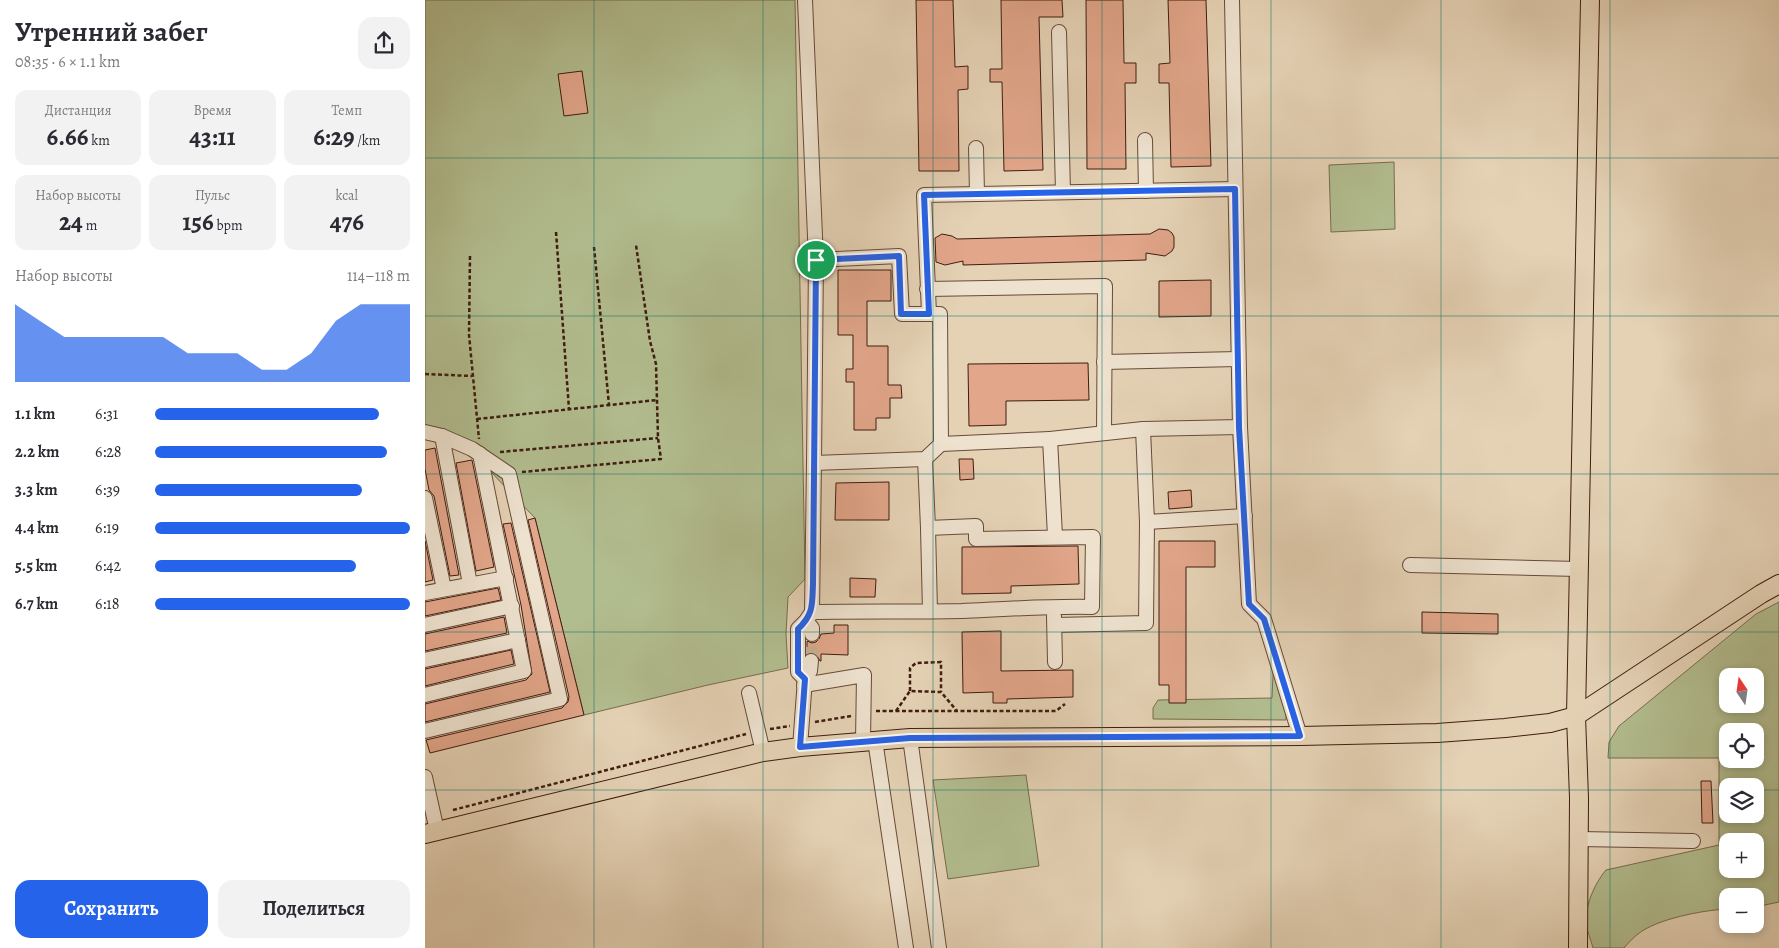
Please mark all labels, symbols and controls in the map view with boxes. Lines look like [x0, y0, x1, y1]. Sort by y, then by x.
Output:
text: Утренний забег [15, 13, 208, 51]
button: share [358, 17, 410, 69]
text: 08:35 · 6 × 1.1 km [15, 51, 120, 73]
text: Дистанция [45, 101, 112, 120]
text: Время [193, 101, 232, 120]
text: Темп [332, 101, 362, 120]
text: 6.66 [47, 120, 88, 154]
text: 43:11 [189, 120, 236, 154]
text: 6:29 [313, 120, 354, 154]
text: km [88, 131, 110, 150]
text: /km [354, 131, 380, 150]
text: Набор высоты [35, 186, 121, 205]
text: Пульс [195, 186, 230, 205]
text: kcal [336, 186, 358, 205]
text: 24 [59, 205, 83, 239]
text: 156 [182, 205, 214, 239]
text: 476 [330, 205, 364, 239]
text: m [83, 216, 97, 235]
text: bpm [214, 216, 243, 235]
pin [795, 239, 837, 281]
icon: arrive [802, 246, 830, 274]
text: Набор высоты [15, 265, 113, 287]
text: 114–118 m [347, 265, 410, 287]
text: 1.1 km [15, 403, 55, 425]
text: 6:31 [95, 403, 118, 425]
text: 2.2 km [15, 441, 59, 463]
text: 6:28 [95, 441, 122, 463]
text: 3.3 km [15, 479, 58, 501]
text: 6:39 [95, 479, 120, 501]
text: 4.4 km [15, 517, 59, 539]
text: 6:19 [95, 517, 119, 539]
text: 5.5 km [15, 555, 58, 577]
text: 6:42 [95, 555, 121, 577]
text: 6.7 km [15, 593, 58, 615]
text: 6:18 [95, 593, 119, 615]
north arrow [1719, 668, 1764, 712]
map controls [1719, 668, 1764, 933]
button: locate [1719, 723, 1764, 768]
button: layers [1719, 778, 1764, 823]
button: + [1719, 833, 1764, 878]
button: Сохранить [15, 880, 208, 938]
button: Поделиться [218, 880, 410, 938]
button: − [1719, 888, 1764, 933]

